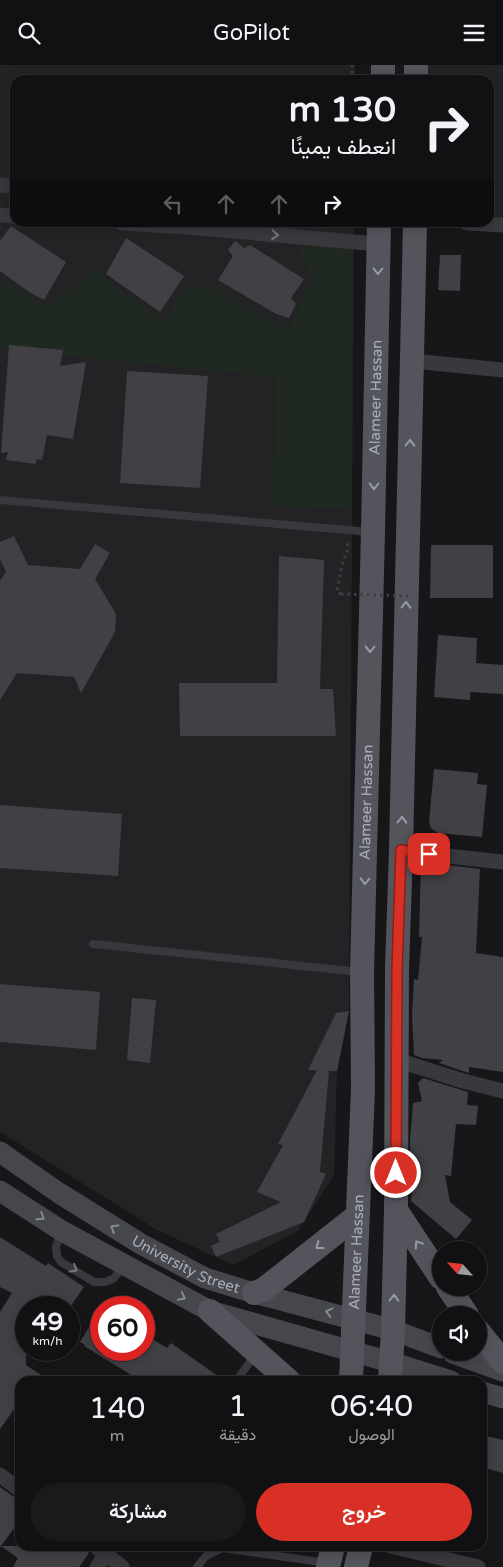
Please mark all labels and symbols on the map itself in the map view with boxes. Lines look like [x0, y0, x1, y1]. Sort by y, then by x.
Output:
one-way arrow [271, 229, 279, 240]
one-way arrow [373, 268, 383, 275]
street label: Alameer Hassan [365, 340, 386, 455]
one-way arrow [405, 439, 416, 447]
one-way arrow [369, 482, 379, 490]
one-way arrow [401, 601, 411, 609]
one-way arrow [365, 645, 376, 653]
street label: Alameer Hassan [356, 744, 377, 860]
one-way arrow [397, 816, 407, 824]
pin [408, 833, 450, 875]
one-way arrow [359, 877, 370, 885]
position arrow [369, 1146, 421, 1198]
street label: Alameer Hassan [345, 1194, 368, 1310]
one-way arrow [35, 1211, 44, 1220]
one-way arrow [111, 1224, 120, 1234]
street label: University Street [128, 1231, 242, 1297]
one-way arrow [316, 1240, 325, 1248]
one-way arrow [415, 1240, 425, 1249]
north arrow [432, 1241, 488, 1296]
one-way arrow [68, 1263, 77, 1273]
one-way arrow [177, 1291, 186, 1301]
one-way arrow [388, 1293, 399, 1301]
speed limit sign: 60 [90, 1296, 155, 1361]
one-way arrow [324, 1307, 333, 1318]

